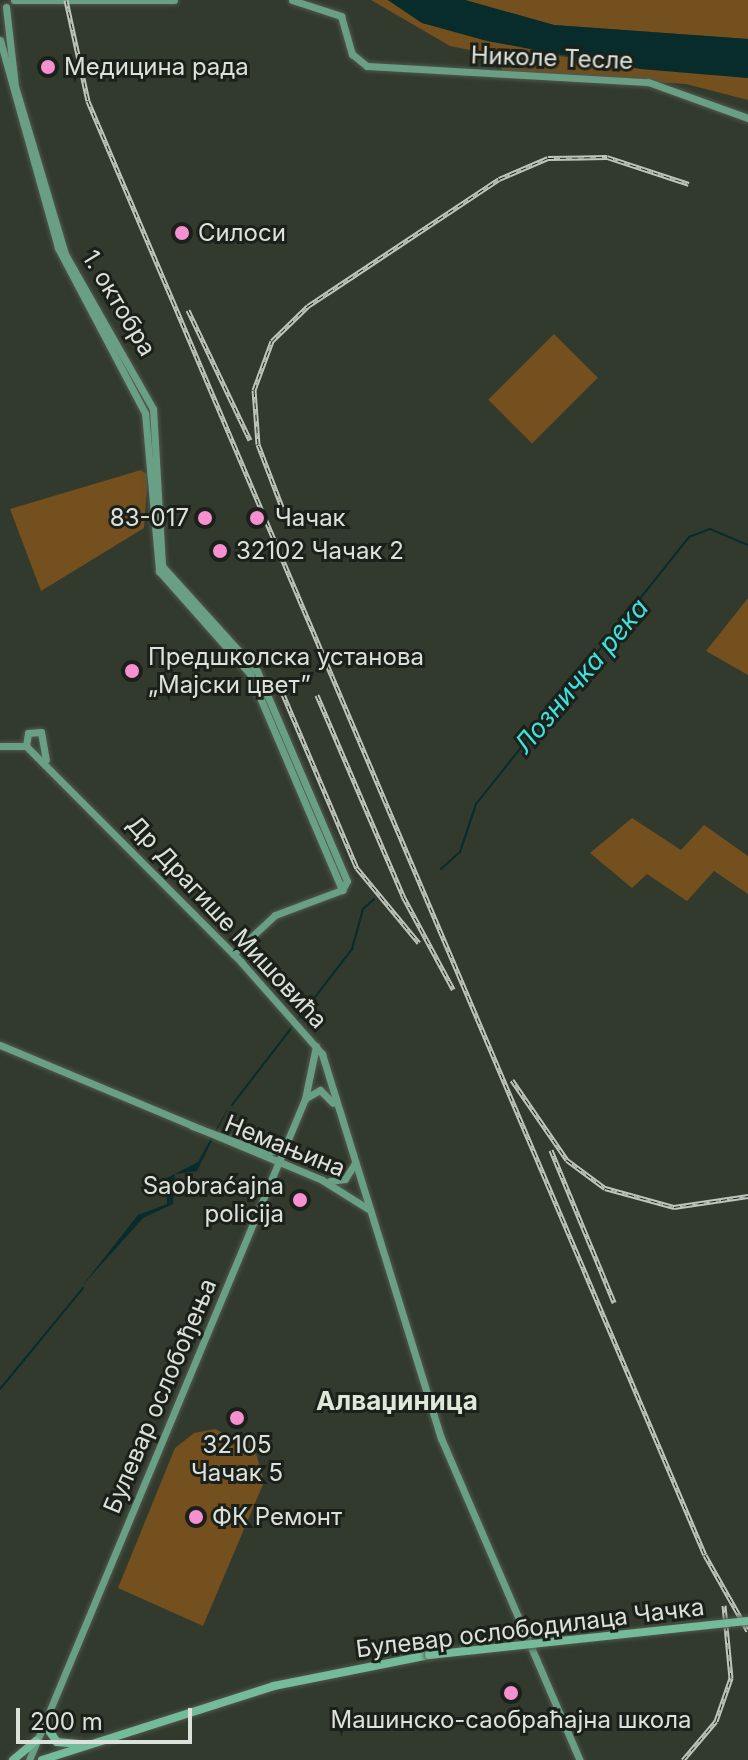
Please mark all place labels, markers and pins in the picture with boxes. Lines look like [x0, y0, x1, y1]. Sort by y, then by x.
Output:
place label: Медицина рада [64, 53, 249, 81]
marker: Медицина рада [39, 58, 57, 76]
place label: Силоси [198, 219, 286, 247]
marker: Силоси [173, 224, 191, 242]
place label: 83-017 [110, 504, 189, 532]
place label: Чачак [275, 504, 346, 532]
marker: Чачак [246, 507, 268, 529]
marker: 83-017 [196, 509, 214, 527]
place label: 32102 Чачак 2 [236, 537, 404, 565]
marker: 32102 Чачак 2 [211, 542, 229, 560]
place label: Предшколска установа „Мајски цвет” [148, 643, 424, 699]
marker: Предшколска установа „Мајски цвет” [123, 662, 141, 680]
place label: Saobraćajna policija [143, 1172, 284, 1228]
marker: Saobraćajna policija [291, 1191, 309, 1209]
marker: 32105 Чачак 5 [228, 1409, 246, 1427]
place label: 32105 Чачак 5 [191, 1431, 283, 1487]
place label: ФК Ремонт [212, 1503, 342, 1531]
marker: ФК Ремонт [187, 1508, 205, 1526]
marker: Машинско-саобраћајна школа [502, 1684, 520, 1702]
place label: Машинско-саобраћајна школа [330, 1706, 692, 1734]

